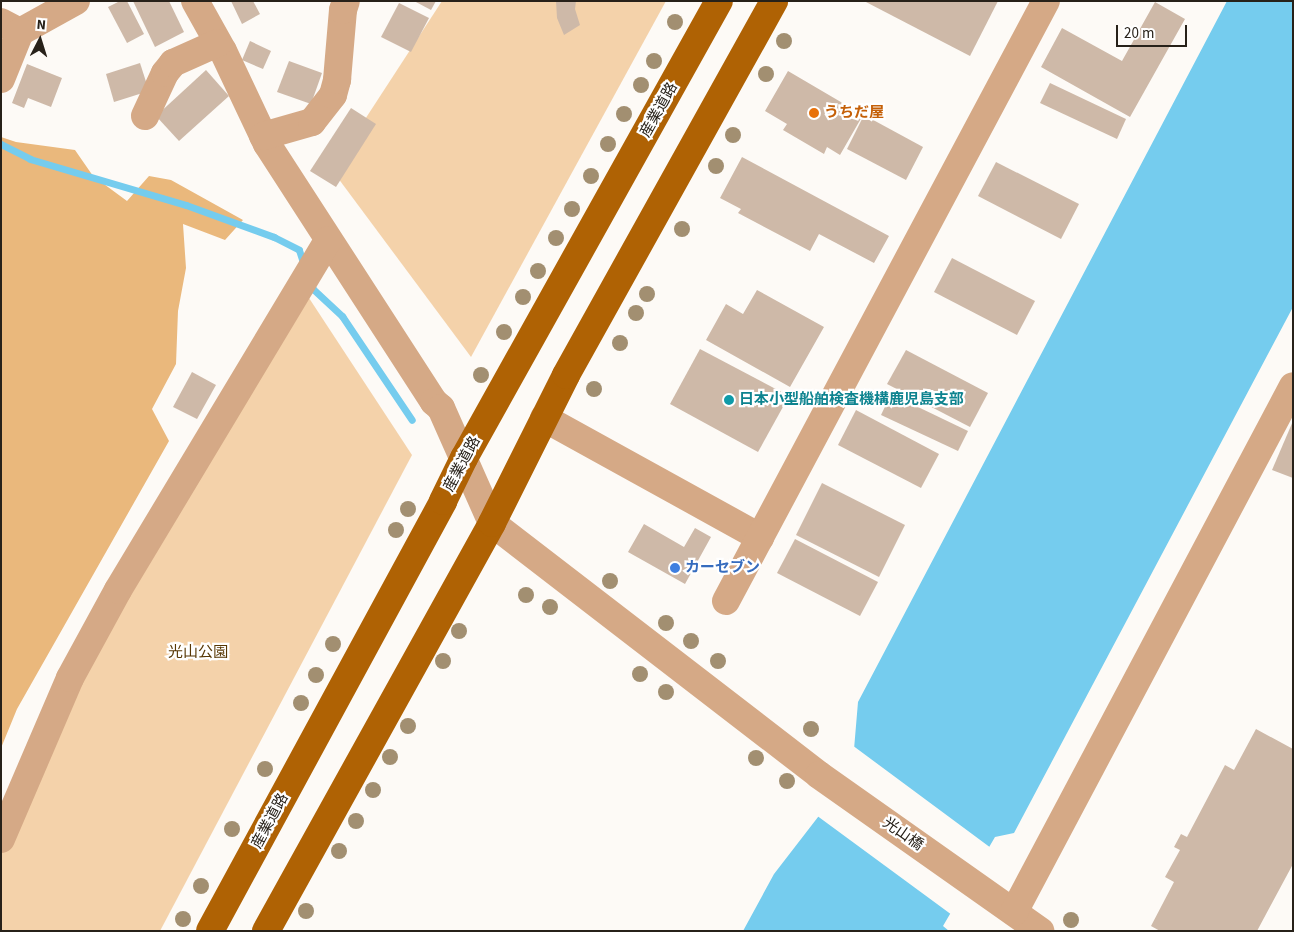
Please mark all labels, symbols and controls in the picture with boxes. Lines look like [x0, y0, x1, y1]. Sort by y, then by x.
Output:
north arrow [15, 15, 65, 65]
text: N [36, 15, 47, 35]
scale bar [1119, 15, 1190, 47]
text: 20 m [1124, 23, 1154, 44]
street label: 産業道路 [637, 79, 681, 141]
place label: うちだ屋 [824, 104, 884, 122]
marker: うちだ屋 [808, 107, 820, 119]
place label: 日本小型船舶検査機構鹿児島支部 [739, 391, 964, 409]
marker: 日本小型船舶検査機構鹿児島支部 [723, 394, 735, 406]
street label: 産業道路 [440, 433, 484, 495]
place label: カーセブン [685, 559, 760, 577]
marker: カーセブン [669, 562, 681, 574]
park label: 光山公園 [168, 644, 228, 662]
street label: 産業道路 [248, 790, 292, 852]
street label: 光山橋 [879, 814, 927, 854]

